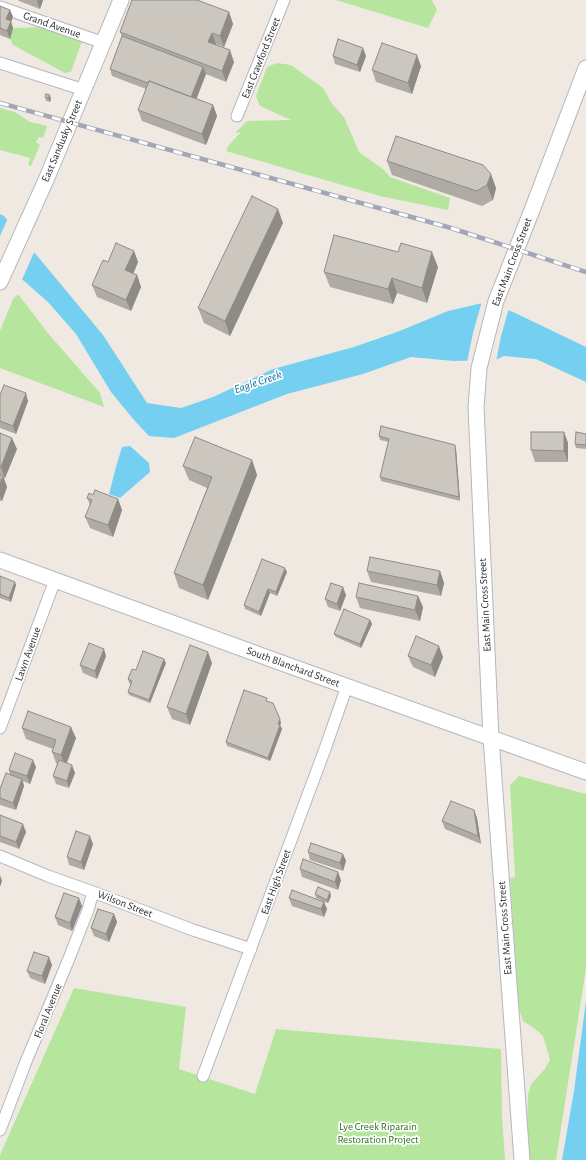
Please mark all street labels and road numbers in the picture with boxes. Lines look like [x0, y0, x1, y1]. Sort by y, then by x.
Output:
street label: Grand Avenue [21, 9, 83, 41]
street label: East Crawford Street [239, 16, 283, 100]
street label: East Sandusky Street [39, 98, 85, 184]
street label: East Main Cross Street [489, 216, 535, 308]
street label: East Main Cross Street [476, 558, 494, 652]
street label: Lawn Avenue [12, 625, 44, 683]
street label: South Blanchard Street [245, 644, 341, 690]
street label: East High Street [258, 848, 294, 916]
street label: East Main Cross Street [495, 881, 515, 975]
street label: Wilson Street [96, 887, 154, 921]
street label: Floral Avenue [31, 982, 65, 1040]

